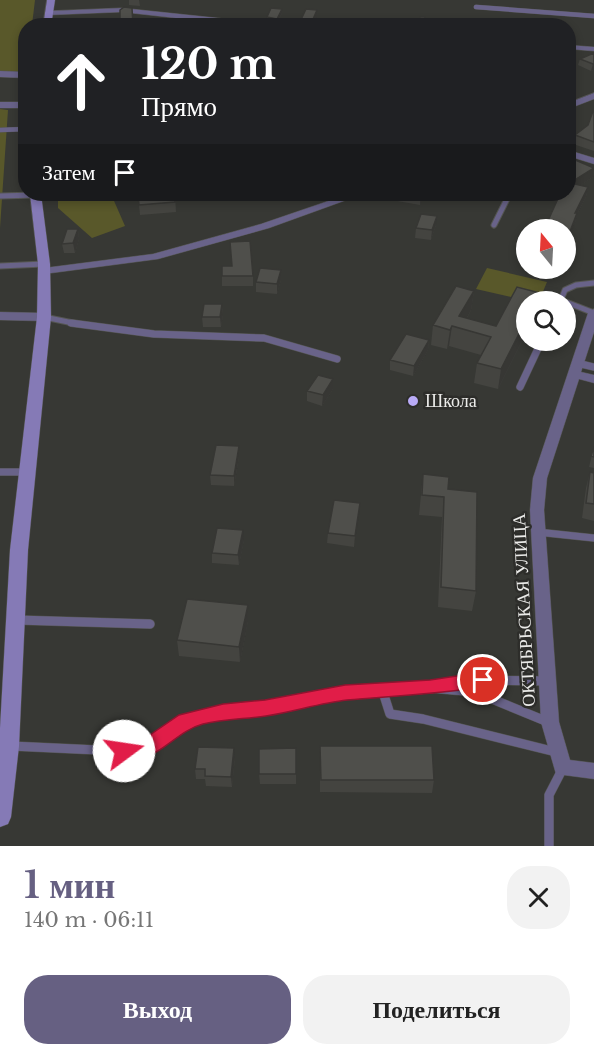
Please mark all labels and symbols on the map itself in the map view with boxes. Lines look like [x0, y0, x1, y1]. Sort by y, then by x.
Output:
north arrow [516, 219, 576, 279]
place label: Школа [425, 390, 477, 412]
marker: Школа [406, 394, 420, 408]
street label: ОКТЯБРЬСКАЯ УЛИЦА [508, 513, 540, 707]
pin [457, 654, 508, 705]
position arrow [92, 719, 156, 783]

